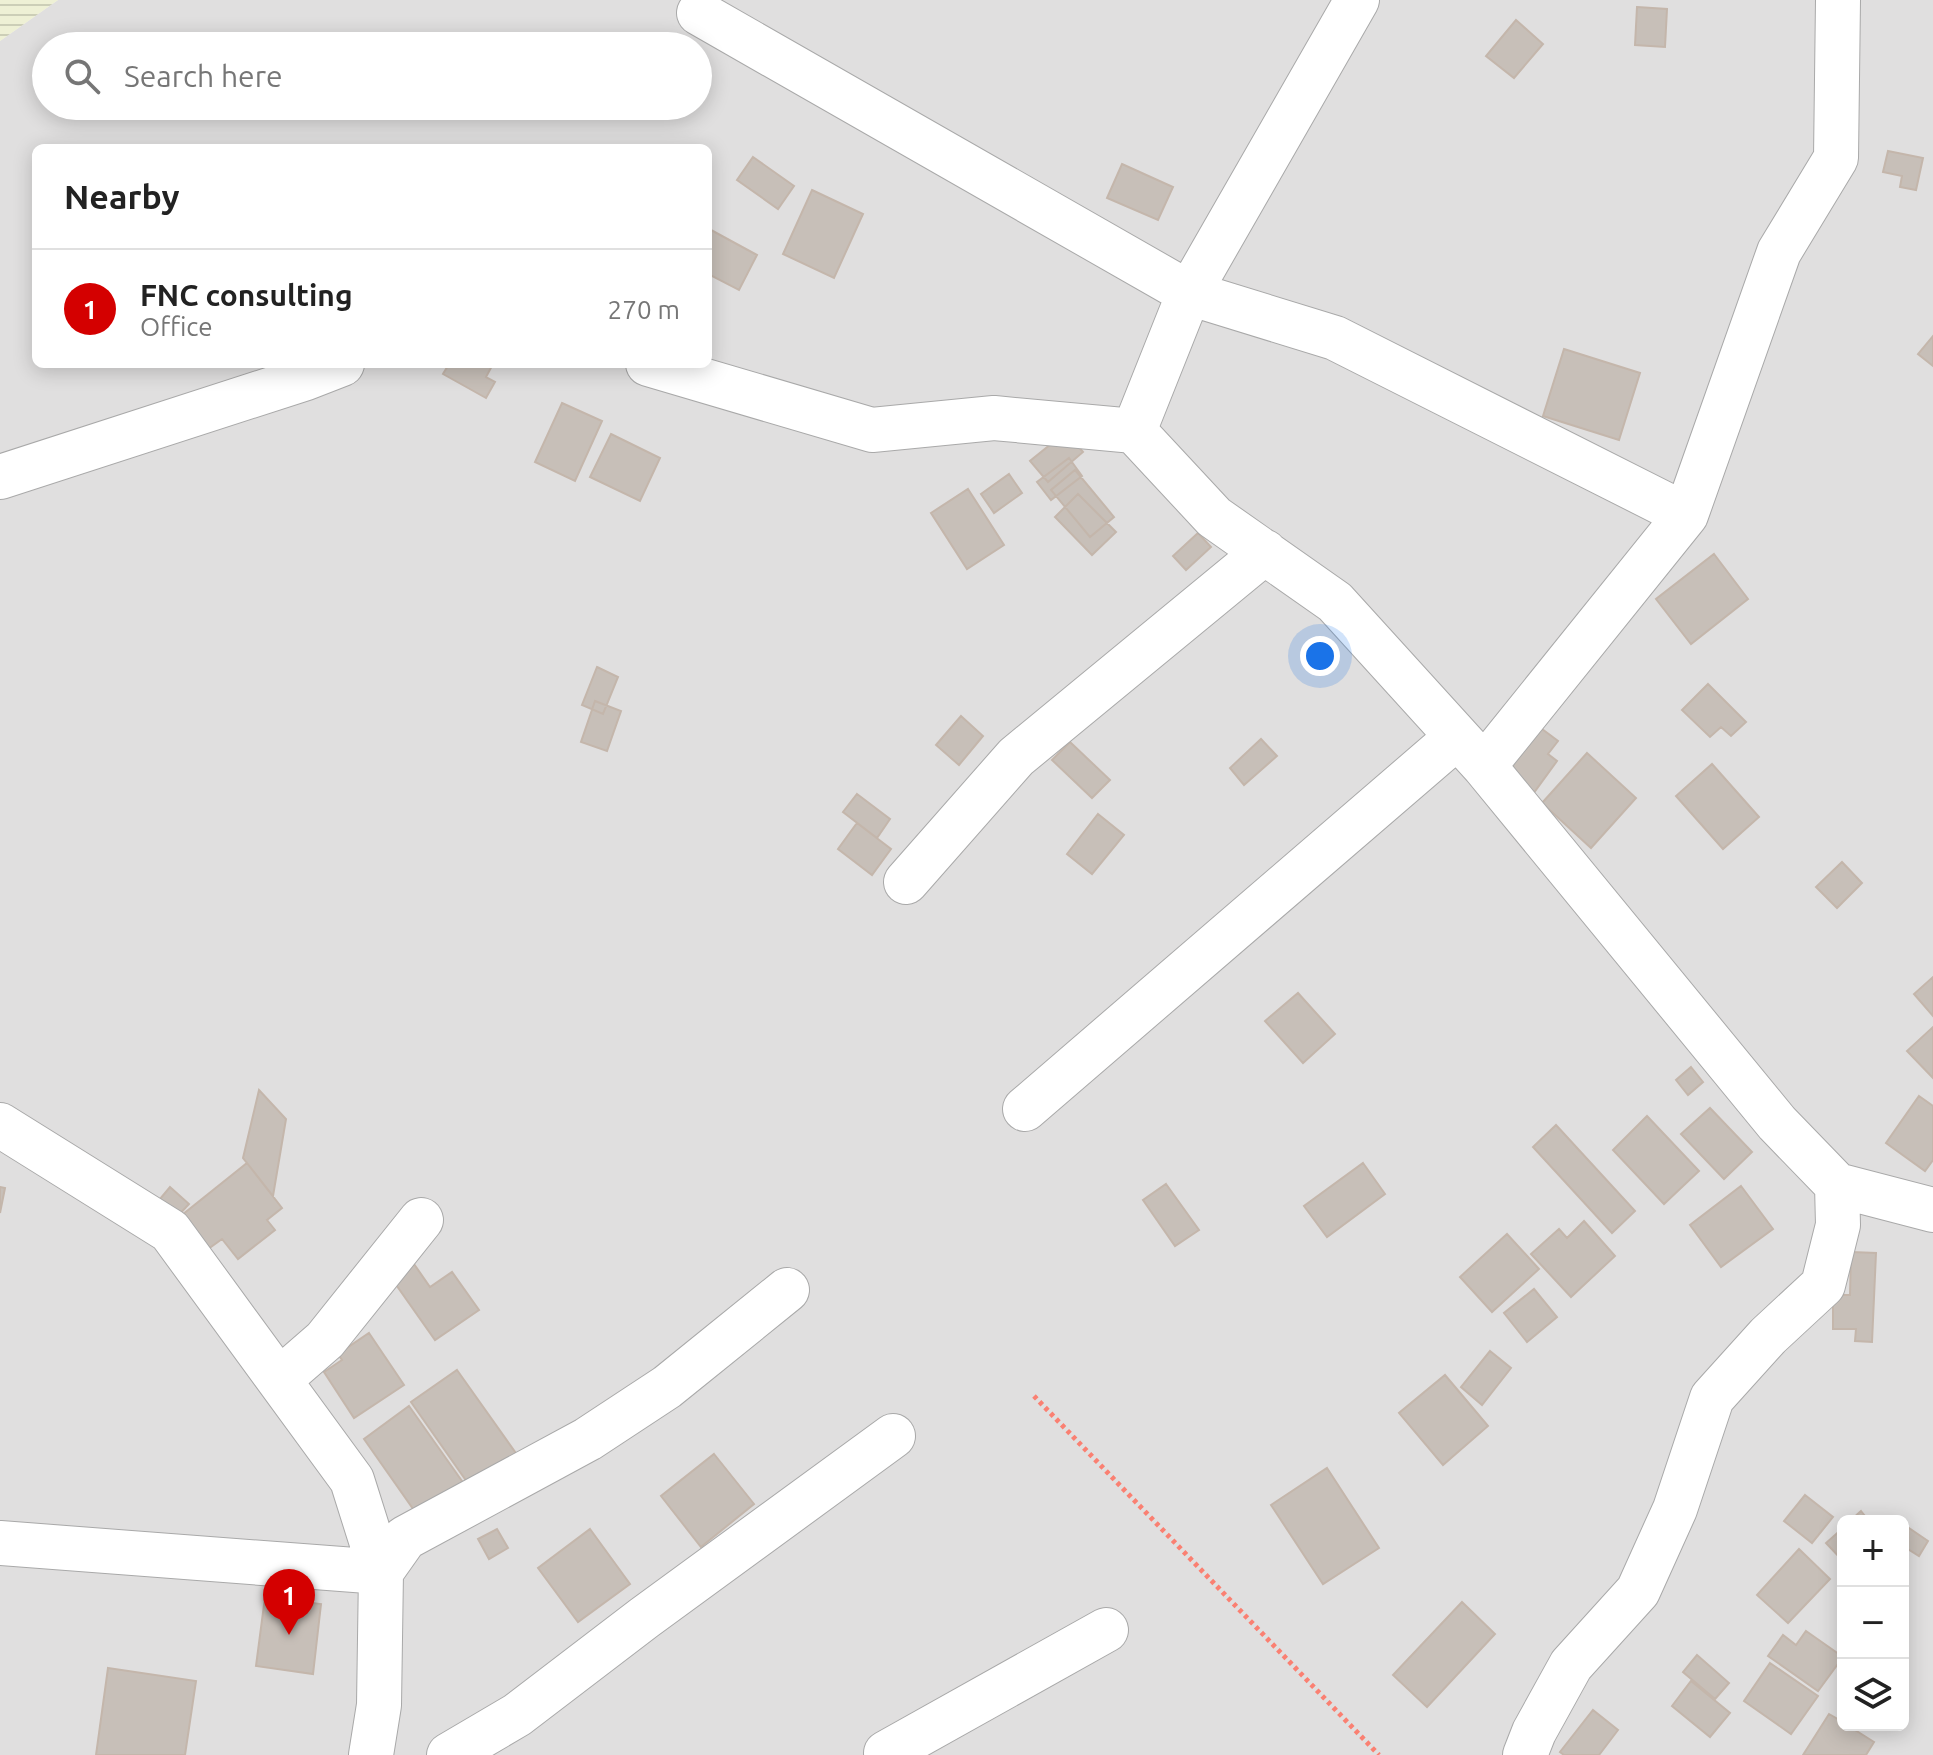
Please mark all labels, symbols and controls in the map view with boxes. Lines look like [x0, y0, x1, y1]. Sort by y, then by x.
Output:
search box [32, 32, 712, 120]
icon: search [60, 54, 104, 98]
text: Search here [124, 59, 283, 93]
text: Nearby [64, 177, 179, 215]
text: FNC consulting [140, 278, 353, 312]
text: 1 [83, 295, 97, 324]
text: 270 m [608, 295, 680, 324]
text: Office [140, 312, 213, 341]
your location [1300, 636, 1340, 676]
map controls [1837, 1515, 1909, 1731]
button: + [1837, 1515, 1909, 1587]
pin: 1 [263, 1569, 315, 1635]
button: − [1837, 1587, 1909, 1659]
button: layers [1837, 1659, 1909, 1731]

